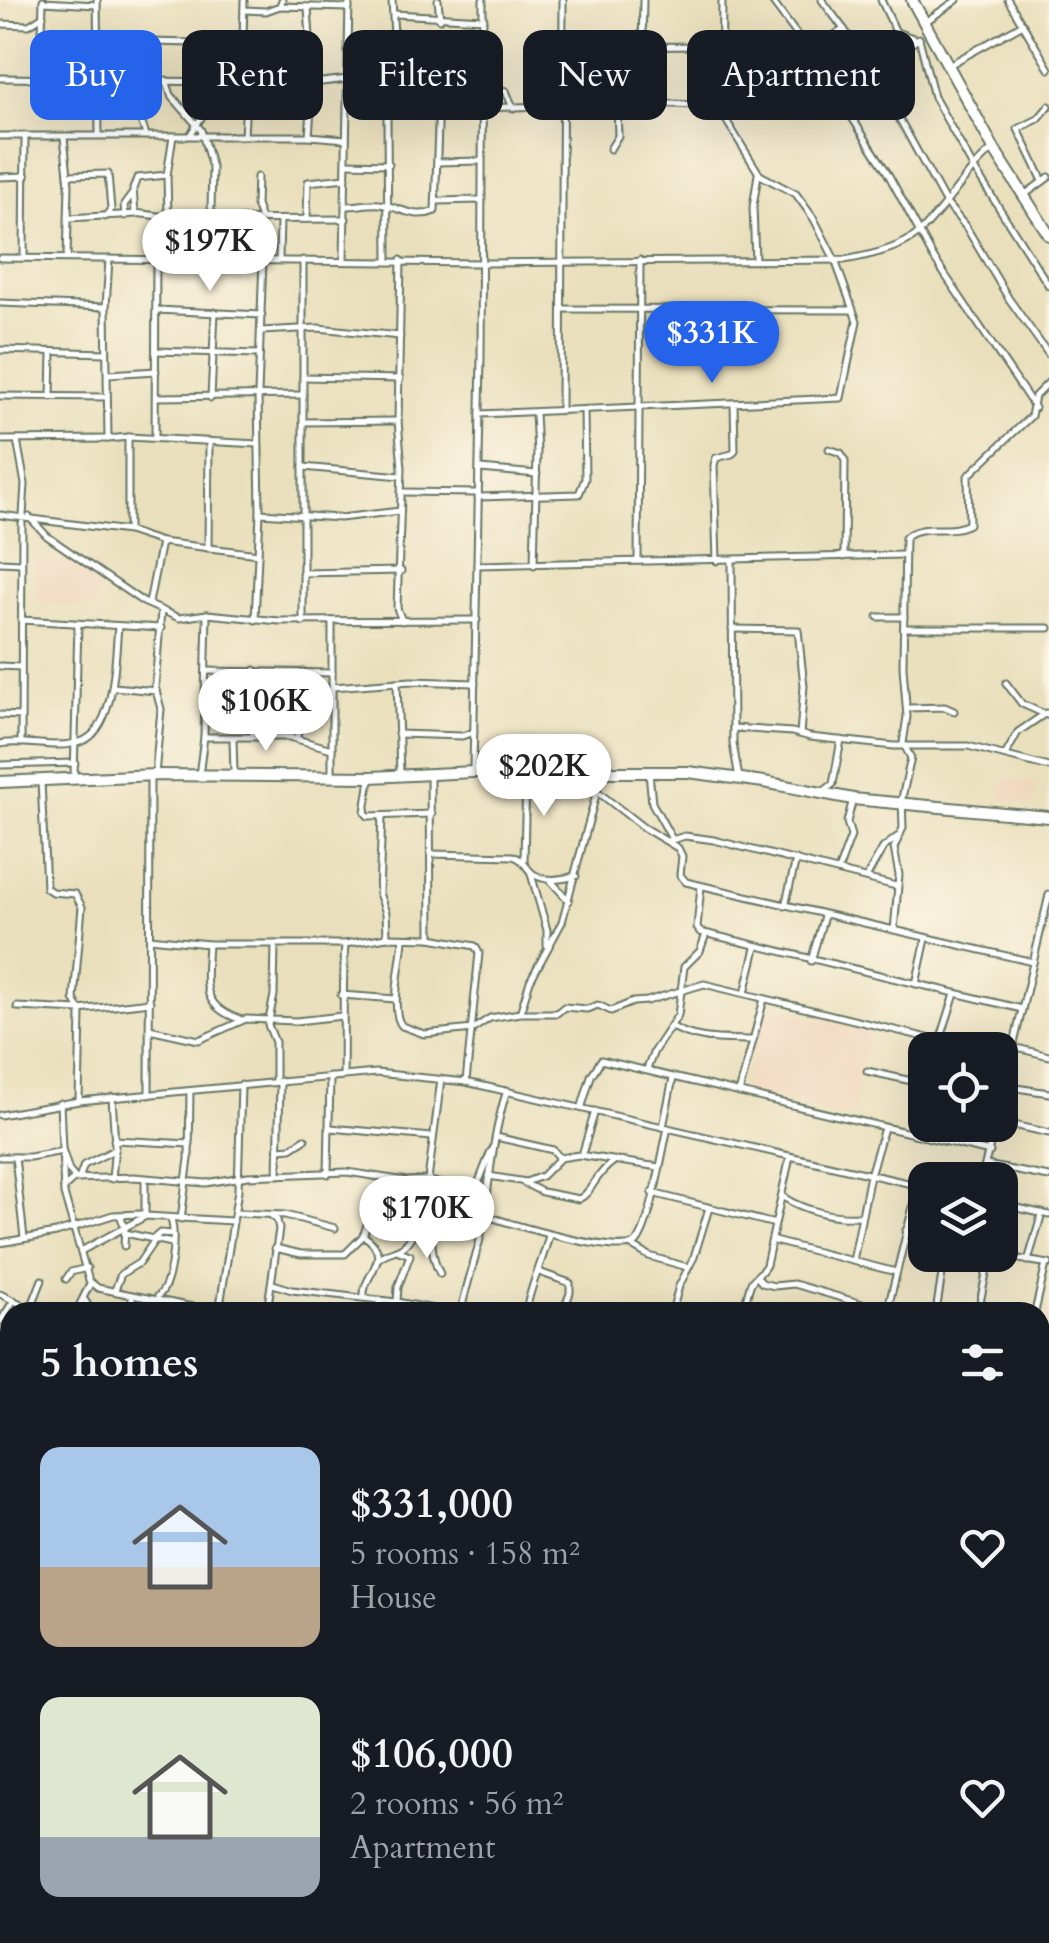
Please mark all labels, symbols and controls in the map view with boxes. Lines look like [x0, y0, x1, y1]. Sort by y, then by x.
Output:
chip: Buy [30, 30, 162, 120]
chip: Rent [182, 30, 323, 120]
chip: Filters [343, 30, 503, 120]
chip: New [523, 30, 667, 120]
chip: Apartment [687, 30, 915, 120]
pin: $197K [140, 209, 280, 294]
text: $197K [164, 219, 256, 263]
pin: $331K [642, 301, 782, 386]
text: $331K [666, 311, 758, 355]
pin: $106K [196, 669, 336, 754]
text: $106K [220, 679, 312, 723]
pin: $202K [474, 734, 614, 819]
text: $202K [498, 744, 590, 788]
map controls [908, 1032, 1018, 1272]
button: locate [908, 1032, 1018, 1142]
button: layers [908, 1162, 1018, 1272]
pin: $170K [357, 1176, 497, 1261]
text: $170K [381, 1186, 473, 1230]
text: 5 homes [40, 1334, 198, 1391]
icon: filters [955, 1335, 1010, 1390]
text: $331,000 [350, 1475, 513, 1532]
icon: home [120, 1487, 240, 1607]
icon: heart [955, 1520, 1010, 1575]
text: 5 rooms · 158 m² [350, 1532, 580, 1576]
text: House [350, 1576, 437, 1620]
text: $106,000 [350, 1725, 513, 1782]
icon: home [120, 1737, 240, 1857]
icon: heart [955, 1770, 1010, 1825]
text: 2 rooms · 56 m² [350, 1782, 563, 1826]
text: Apartment [350, 1826, 495, 1870]

